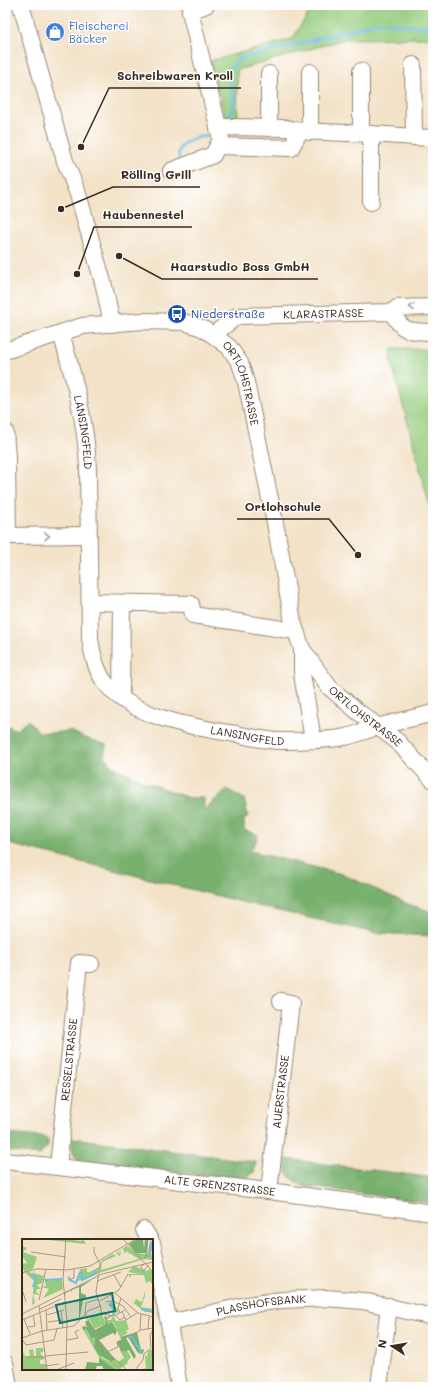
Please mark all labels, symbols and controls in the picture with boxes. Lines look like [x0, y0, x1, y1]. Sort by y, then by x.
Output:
place label: Fleischerei Bäcker [69, 18, 129, 46]
shop icon: Fleischerei Bäcker [44, 21, 66, 43]
callout: Schreibwaren Kroll [109, 64, 241, 88]
text: Schreibwaren Kroll [117, 67, 233, 83]
callout: Rölling Grill [113, 163, 200, 187]
text: Rölling Grill [121, 166, 191, 182]
callout: Haubennestel [94, 203, 192, 227]
text: Haubennestel [102, 206, 184, 222]
callout: Haarstudio Boss GmbH [162, 255, 318, 279]
text: Haarstudio Boss GmbH [170, 258, 310, 274]
bus stop icon: Niederstraße [166, 303, 188, 325]
one-way arrow [409, 303, 415, 312]
street label: KLARASTRASSE [283, 305, 364, 322]
place label: Niederstraße [191, 306, 265, 321]
street label: ORTLOHSTRASSE [220, 337, 263, 427]
street label: LANSINGFELD [71, 394, 96, 470]
callout: Ortlohschule [237, 495, 329, 519]
text: Ortlohschule [245, 498, 321, 514]
one-way arrow [44, 531, 50, 540]
street label: ORTLOHSTRASSE [326, 682, 406, 749]
street label: LANSINGFELD [210, 722, 284, 748]
street label: RESSELSTRASSE [57, 1017, 80, 1102]
street label: AUERSTRASSE [268, 1054, 292, 1129]
street label: ALTE GRENZSTRASSE [163, 1171, 276, 1199]
inset map [22, 1239, 153, 1370]
street label: PLASSHOFSBANK [215, 1291, 307, 1319]
north arrow [372, 1326, 412, 1366]
text: N [374, 1338, 390, 1349]

